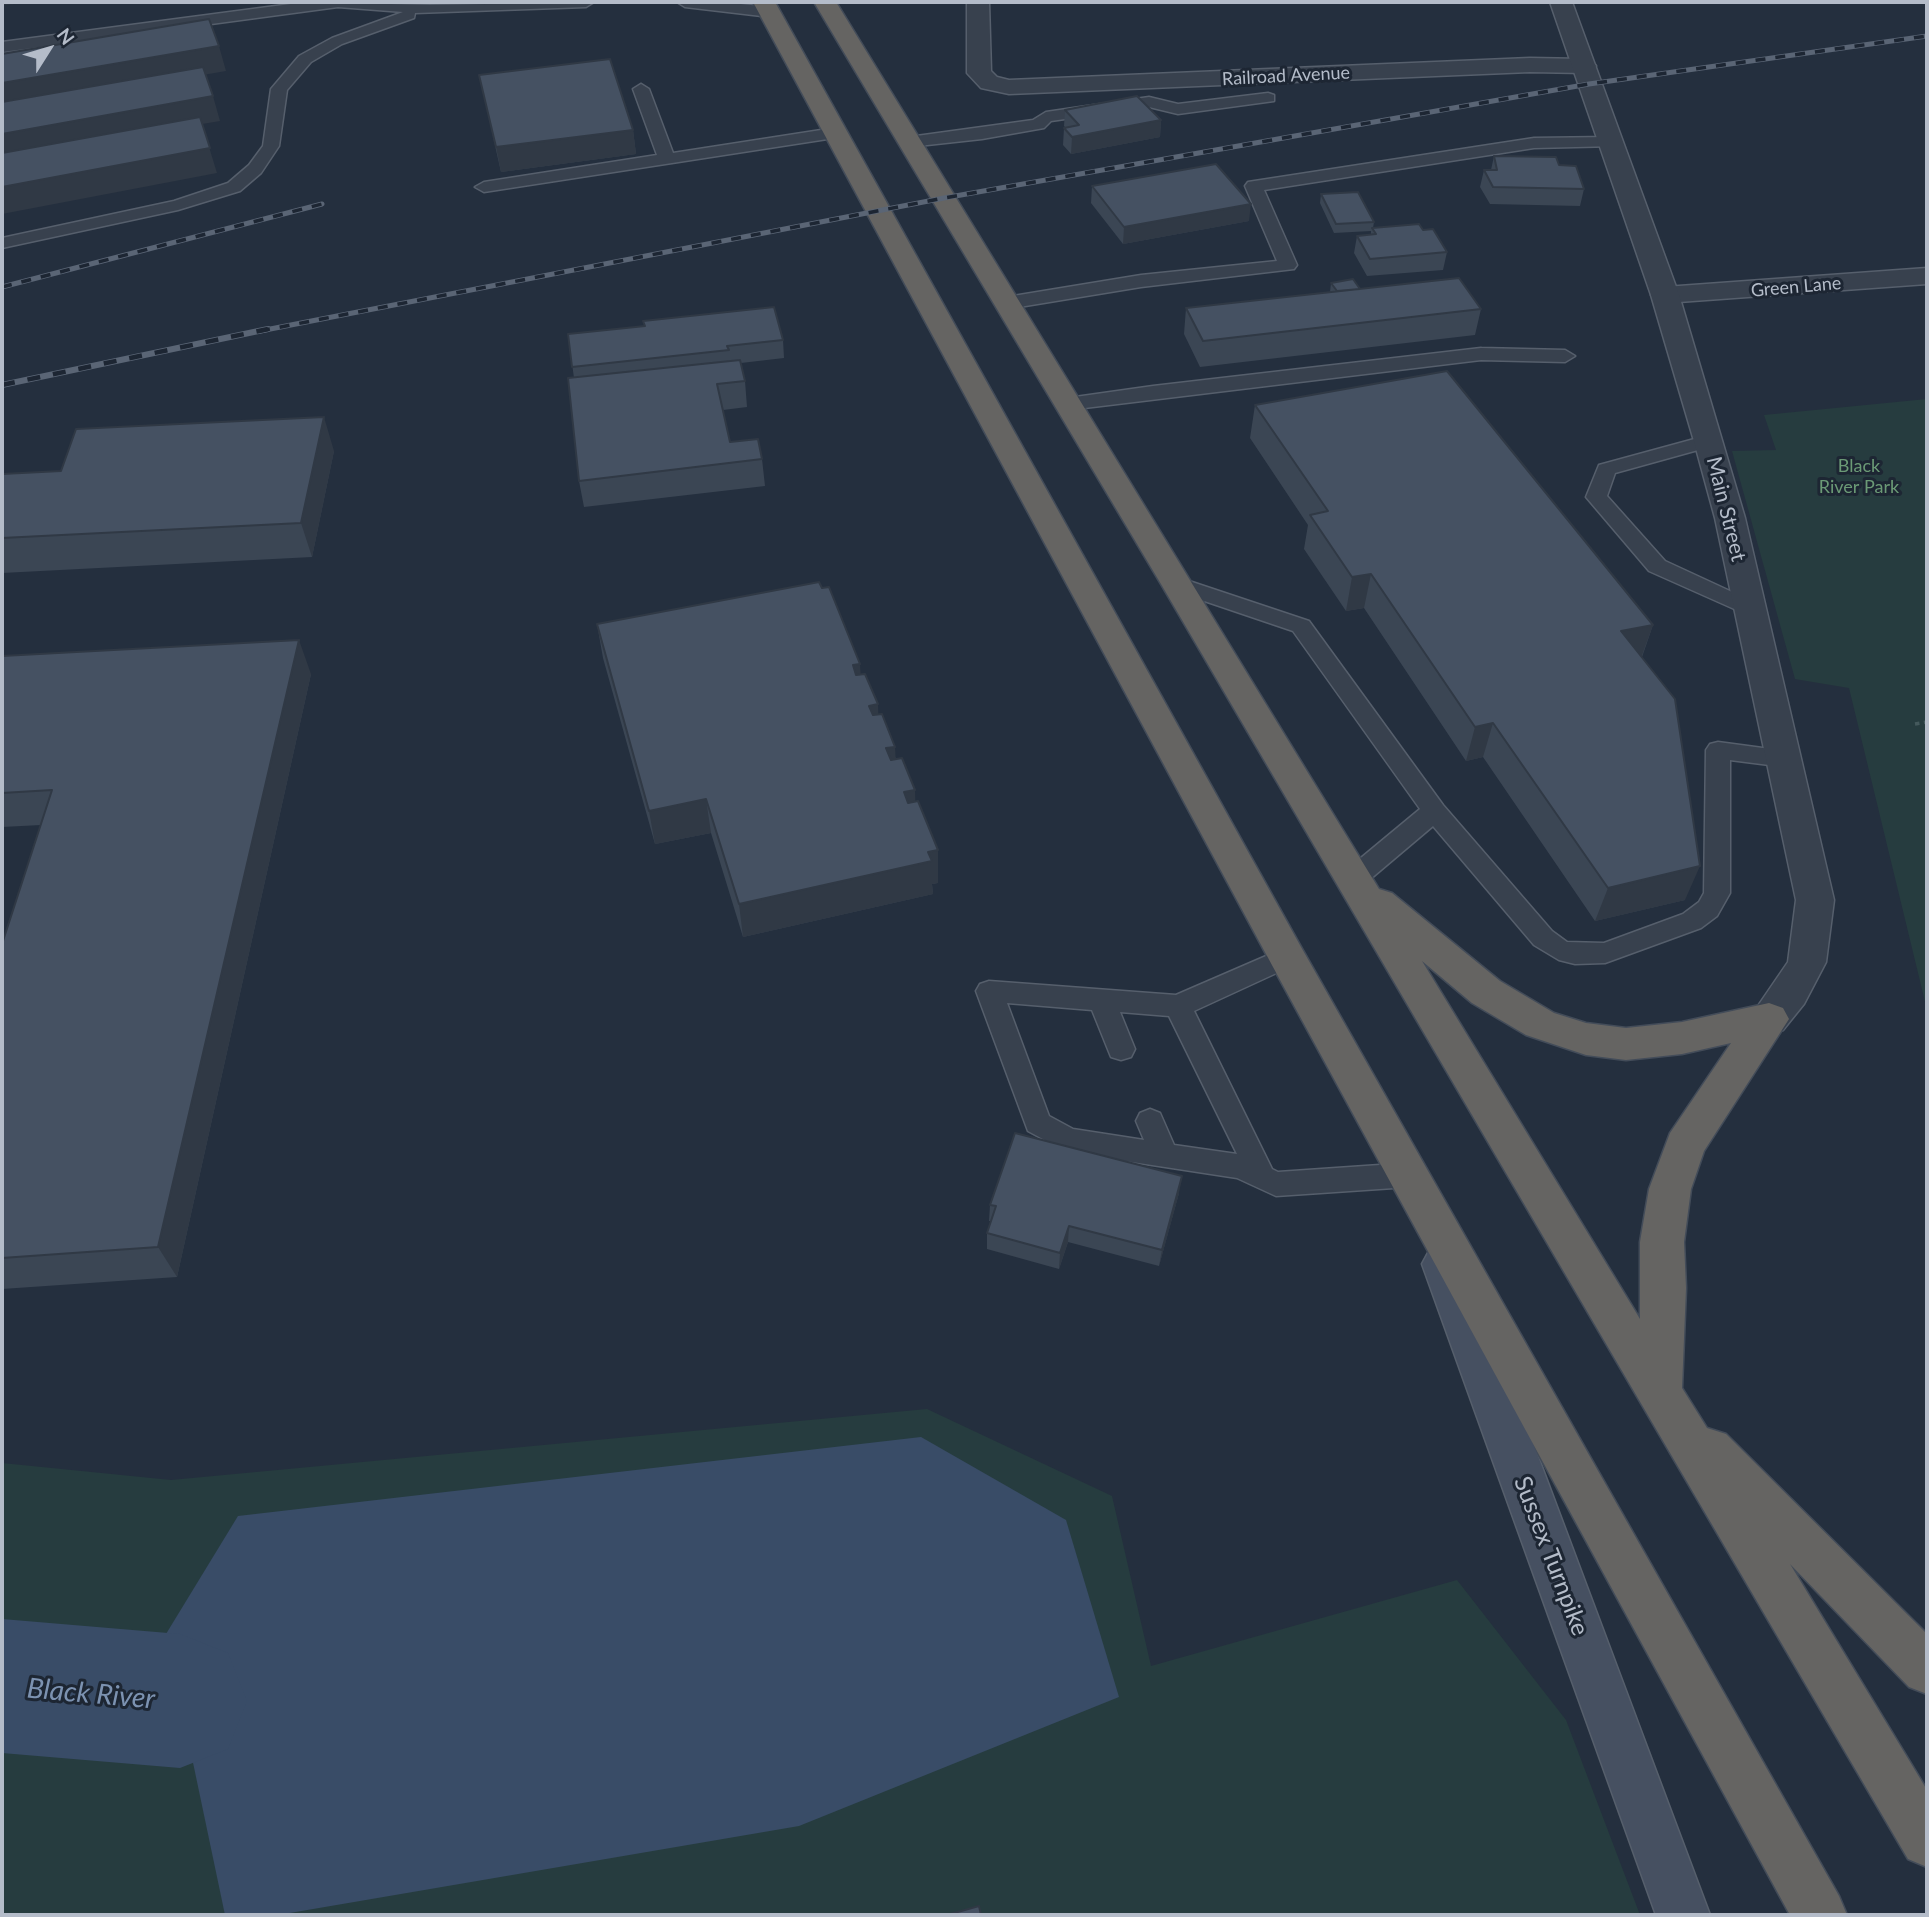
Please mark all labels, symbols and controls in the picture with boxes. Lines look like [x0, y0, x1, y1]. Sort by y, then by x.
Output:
north arrow [14, 14, 84, 84]
text: N [53, 23, 80, 49]
street label: Railroad Avenue [1221, 62, 1351, 90]
street label: Green Lane [1750, 272, 1842, 302]
street label: Main Street [1701, 454, 1751, 564]
park label: Black River Park [1819, 455, 1899, 498]
street label: Sussex Turnpike [1507, 1472, 1595, 1640]
water label: Black River [26, 1672, 156, 1716]

